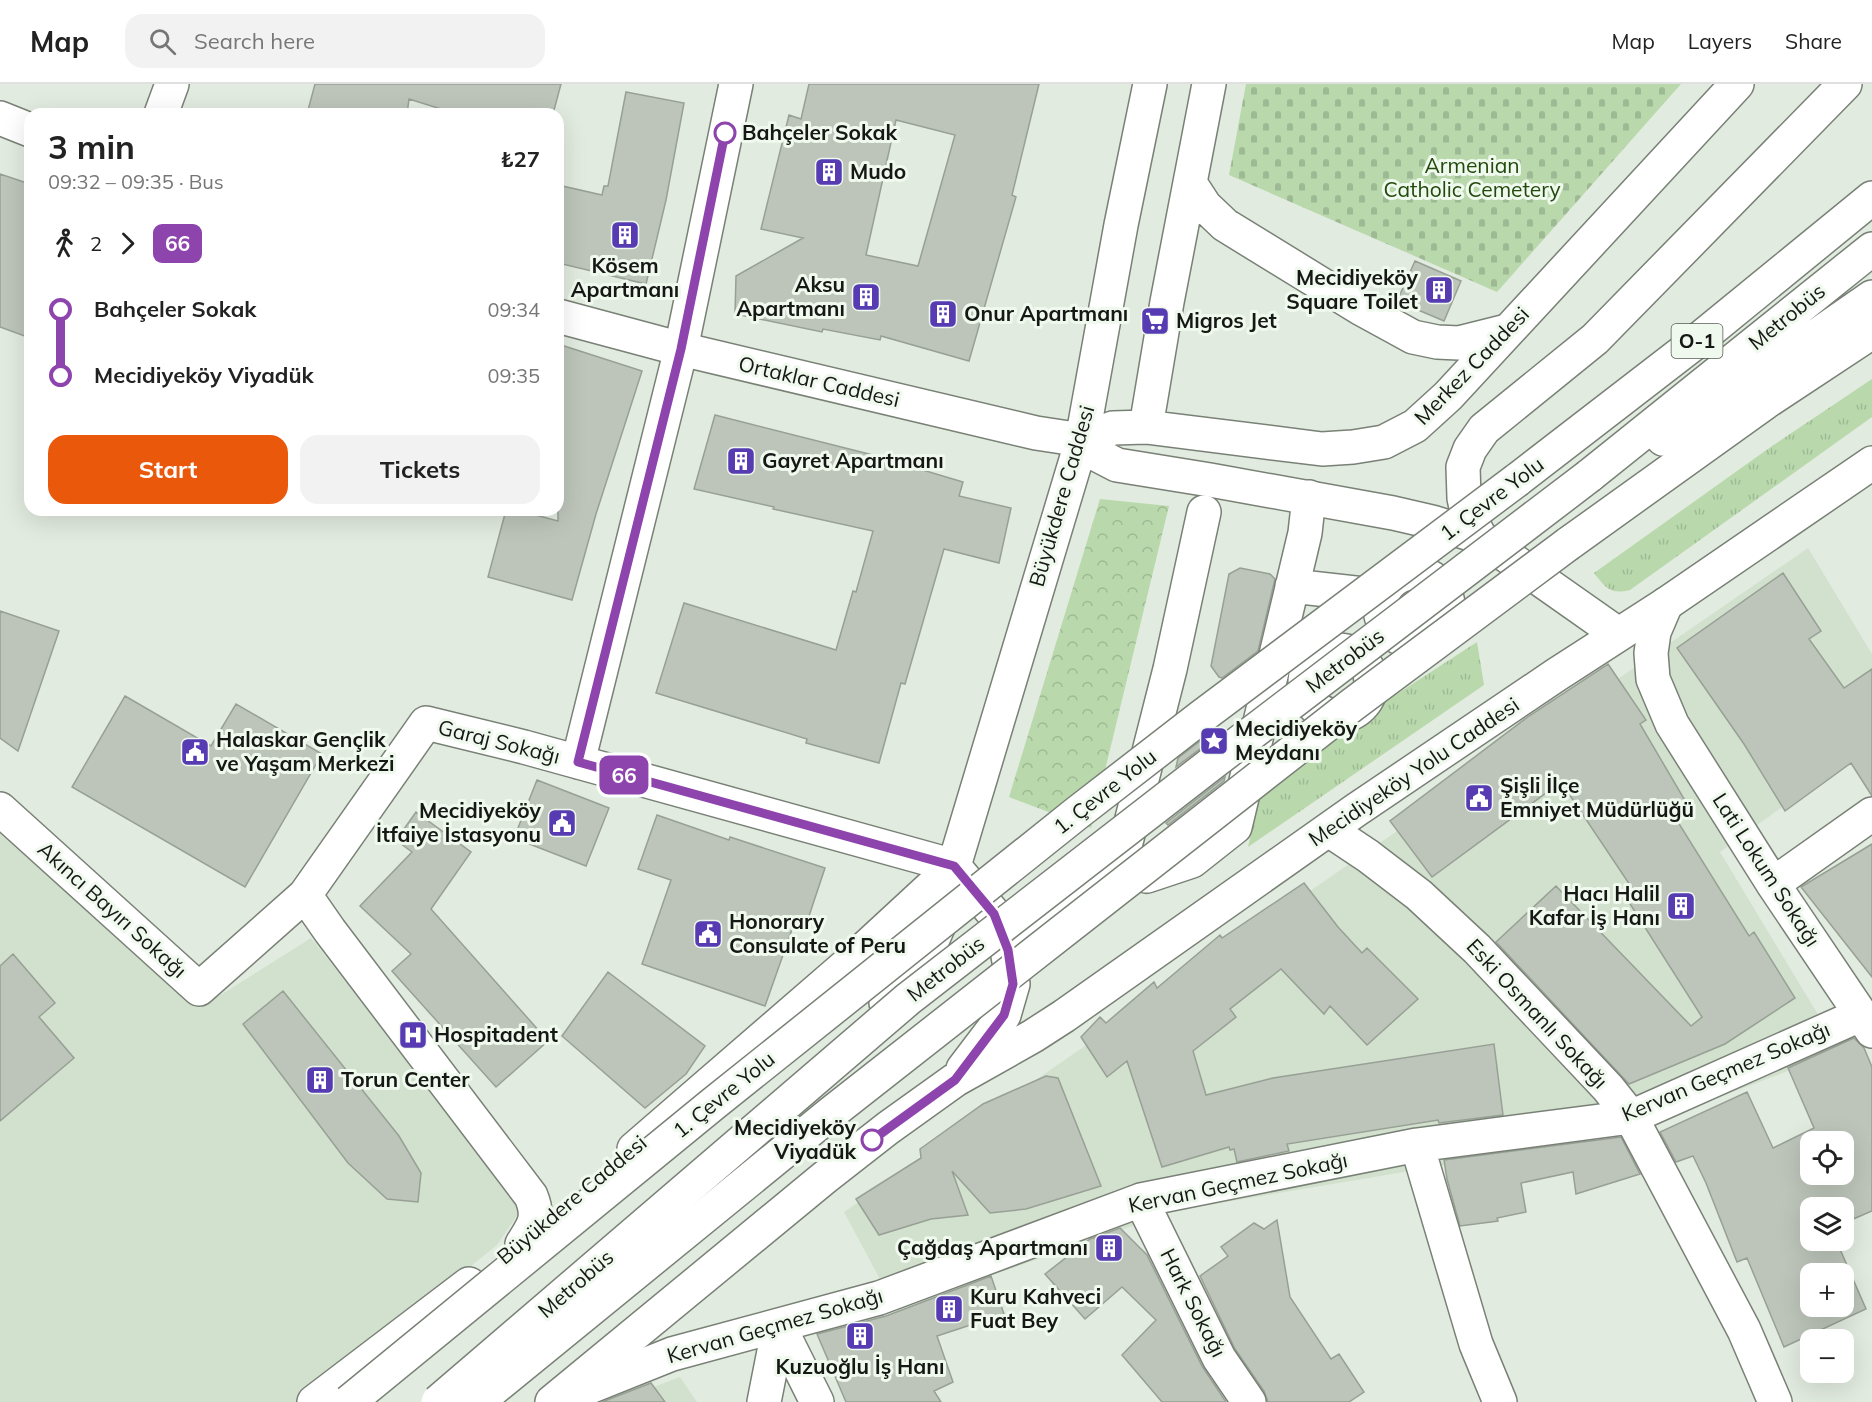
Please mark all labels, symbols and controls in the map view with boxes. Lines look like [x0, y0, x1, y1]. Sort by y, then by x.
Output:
search box [125, 14, 545, 68]
text: Map [30, 24, 89, 59]
icon: search [146, 25, 179, 58]
text: Search here [194, 27, 315, 55]
text: Map [1612, 28, 1655, 54]
text: Layers [1688, 28, 1752, 54]
text: Share [1785, 28, 1842, 54]
place label: Bahçeler Sokak [742, 119, 898, 145]
marker: Bahçeler Sokak [714, 122, 736, 144]
text: 3 min [48, 126, 135, 167]
text: ₺27 [500, 145, 540, 173]
park label: Armenian Catholic Cemetery [1383, 152, 1561, 202]
building icon: Mudo [813, 156, 845, 188]
place label: Mudo [850, 158, 906, 184]
text: 09:32 – 09:35 · Bus [48, 169, 224, 194]
building icon: Kösem Apartmanı [609, 219, 641, 251]
icon: walk [48, 227, 81, 260]
icon: forward [111, 227, 144, 260]
text: 66 [165, 230, 190, 256]
text: 2 [90, 231, 102, 256]
place label: Kösem Apartmanı [571, 252, 679, 302]
place label: Mecidiyeköy Square Toilet [1286, 264, 1419, 314]
place label: Aksu Apartmanı [736, 271, 845, 321]
building icon: Mecidiyeköy Square Toilet [1423, 274, 1455, 306]
street label: Metrobüs [1743, 277, 1830, 355]
building icon: Aksu Apartmanı [850, 281, 882, 313]
text: Bahçeler Sokak [94, 295, 257, 323]
text: 09:34 [487, 297, 540, 322]
building icon: Onur Apartmanı [927, 298, 959, 330]
place label: Onur Apartmanı [964, 300, 1128, 326]
street label: Merkez Caddesi [1408, 301, 1534, 430]
supermarket icon: Migros Jet [1139, 305, 1171, 337]
place label: Migros Jet [1176, 307, 1277, 333]
road number: O-1 [1672, 324, 1722, 358]
street label: Ortaklar Caddesi [736, 350, 902, 412]
text: Mecidiyeköy Viyadük [94, 361, 314, 389]
text: 09:35 [487, 363, 540, 388]
street label: Büyükdere Caddesi [1023, 402, 1099, 589]
button: Start [48, 435, 288, 504]
button: Tickets [300, 435, 540, 504]
building icon: Gayret Apartmanı [725, 445, 757, 477]
place label: Gayret Apartmanı [762, 447, 944, 473]
street label: 1. Çevre Yolu [1434, 451, 1549, 546]
street label: Metrobüs [1300, 622, 1389, 698]
street label: Mecidiyeköy Yolu Caddesi [1303, 691, 1524, 851]
street label: Garaj Sokağı [436, 713, 563, 769]
place label: Mecidiyeköy Meydanı [1235, 715, 1358, 765]
place icon: Mecidiyeköy Meydanı [1198, 725, 1230, 757]
place label: Halaskar Gençlik ve Yaşam Merkezi [215, 726, 395, 776]
public building icon: Halaskar Gençlik ve Yaşam Merkezi [179, 736, 211, 768]
street label: 1. Çevre Yolu [1048, 743, 1161, 839]
line badge: 66 [597, 756, 651, 794]
text: 66 [611, 762, 637, 788]
place label: Şişli İlçe Emniyet Müdürlüğü [1500, 772, 1694, 822]
public building icon: Şişli İlçe Emniyet Müdürlüğü [1463, 782, 1495, 814]
street label: Lati Lokum Sokağı [1707, 788, 1826, 951]
place label: Mecidiyeköy İtfaiye İstasyonu [376, 797, 542, 847]
public building icon: Mecidiyeköy İtfaiye İstasyonu [546, 807, 578, 839]
street label: Akıncı Bayırı Sokağı [33, 836, 193, 983]
place label: Hacı Halil Kafar İş Hanı [1529, 880, 1660, 930]
building icon: Hacı Halil Kafar İş Hanı [1665, 890, 1697, 922]
place label: Honorary Consulate of Peru [729, 908, 906, 958]
public building icon: Honorary Consulate of Peru [692, 918, 724, 950]
street label: Metrobüs [901, 930, 989, 1007]
street label: Eski Osmanlı Sokağı [1462, 933, 1614, 1094]
street label: Kervan Geçmez Sokağı [1618, 1015, 1834, 1127]
hospital icon: Hospitadent [397, 1019, 429, 1051]
place label: Hospitadent [434, 1021, 558, 1047]
street label: 1. Çevre Yolu [667, 1045, 780, 1143]
building icon: Torun Center [304, 1064, 336, 1096]
place label: Torun Center [341, 1066, 470, 1092]
place label: Mecidiyeköy Viyadük [734, 1114, 857, 1164]
street label: Büyükdere Caddesi [491, 1129, 651, 1269]
marker: Mecidiyeköy Viyadük [861, 1129, 883, 1151]
map controls [1800, 1131, 1854, 1383]
button: locate [1800, 1131, 1854, 1185]
street label: Kervan Geçmez Sokağı [1126, 1146, 1350, 1218]
button: layers [1800, 1197, 1854, 1251]
building icon: Çağdaş Apartmanı [1093, 1232, 1125, 1264]
place label: Çağdaş Apartmanı [897, 1234, 1088, 1260]
street label: Metrobüs [532, 1243, 618, 1323]
street label: Hark Sokağı [1155, 1244, 1232, 1361]
button: + [1800, 1263, 1854, 1317]
street label: Kervan Geçmez Sokağı [664, 1282, 886, 1368]
place label: Kuru Kahveci Fuat Bey [970, 1283, 1101, 1333]
building icon: Kuru Kahveci Fuat Bey [933, 1293, 965, 1325]
building icon: Kuzuoğlu İş Hanı [844, 1320, 876, 1352]
button: − [1800, 1329, 1854, 1383]
place label: Kuzuoğlu İş Hanı [776, 1353, 944, 1379]

